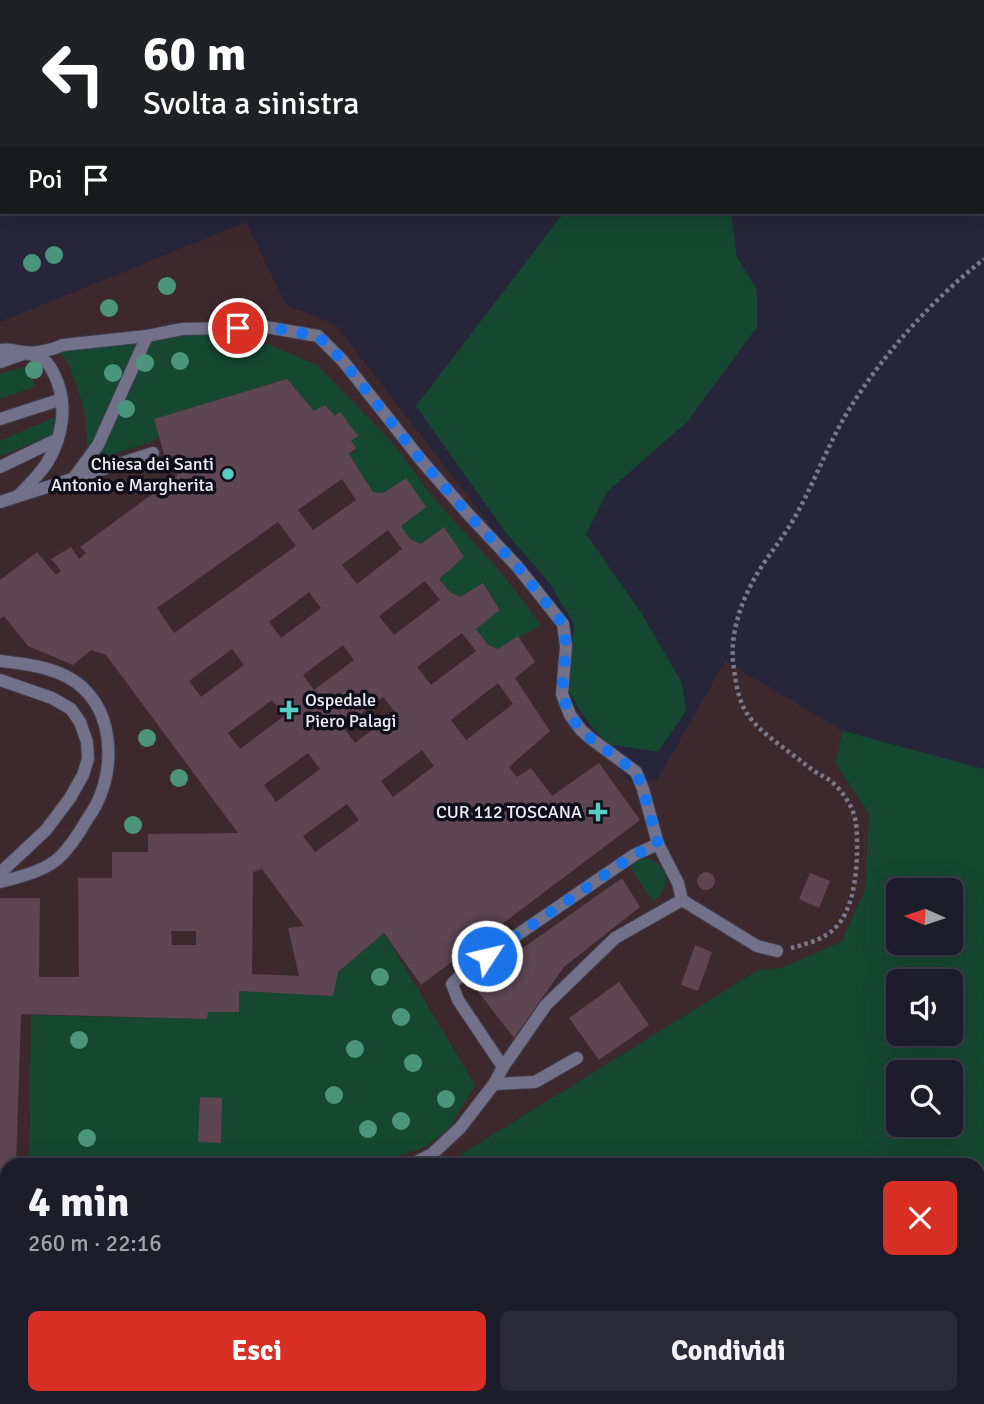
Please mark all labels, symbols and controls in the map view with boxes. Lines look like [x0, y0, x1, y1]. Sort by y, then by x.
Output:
text: 60 m [143, 24, 246, 84]
icon: left [28, 28, 119, 119]
text: Svolta a sinistra [143, 84, 359, 123]
icon: arrive [77, 161, 115, 199]
text: Poi [28, 164, 63, 196]
pin [208, 298, 268, 358]
icon: arrive [219, 309, 257, 347]
place label: Chiesa dei Santi Antonio e Margherita [51, 453, 214, 496]
marker: Chiesa dei Santi Antonio e Margherita [220, 466, 236, 482]
place label: Ospedale Piero Palagi [305, 689, 396, 732]
marker: Ospedale Piero Palagi [279, 700, 299, 720]
place label: CUR 112 TOSCANA [436, 801, 582, 823]
marker: CUR 112 TOSCANA [588, 802, 608, 822]
north arrow [886, 878, 962, 956]
map controls [886, 878, 963, 1137]
position arrow [450, 919, 524, 993]
button: sound [886, 969, 963, 1046]
button: search [886, 1060, 963, 1137]
text: 4 min [28, 1177, 129, 1228]
button: close [883, 1181, 957, 1255]
text: 260 m · 22:16 [28, 1229, 162, 1258]
button: Esci [28, 1311, 486, 1391]
button: Condividi [500, 1311, 957, 1391]

